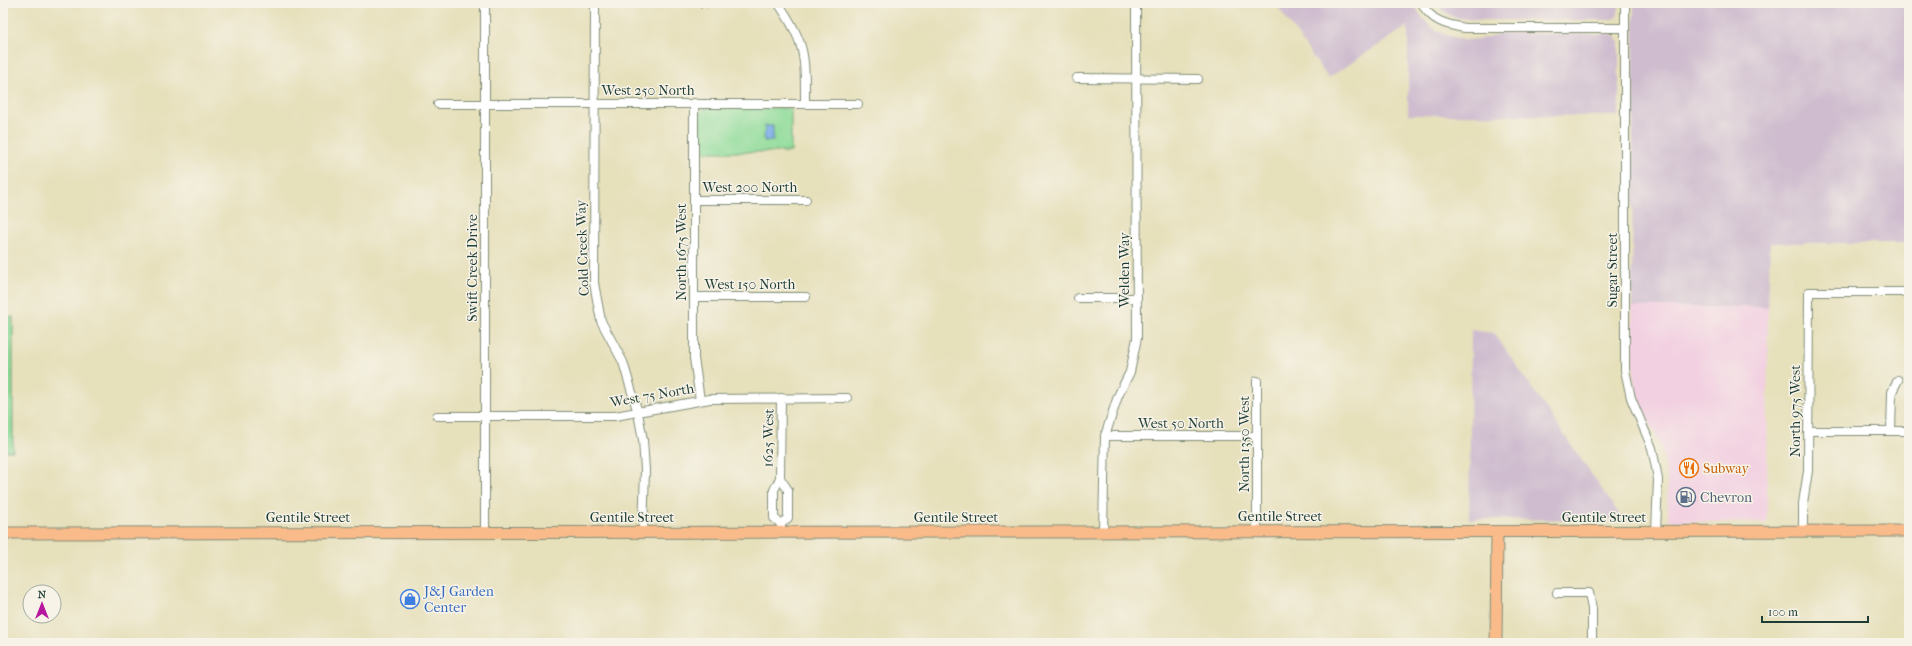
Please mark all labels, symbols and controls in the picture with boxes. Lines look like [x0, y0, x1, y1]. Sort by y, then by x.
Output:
street label: West 250 North [600, 82, 695, 99]
street label: West 200 North [702, 179, 798, 196]
street label: Cold Creek Way [572, 199, 593, 297]
street label: North 1675 West [673, 203, 690, 301]
street label: Swift Creek Drive [464, 214, 481, 322]
street label: Welden Way [1116, 232, 1133, 309]
street label: Sugar Street [1604, 233, 1621, 307]
street label: West 150 North [704, 276, 796, 293]
street label: North 975 West [1787, 365, 1804, 457]
street label: West 75 North [608, 380, 696, 411]
street label: North 1350 West [1236, 396, 1253, 492]
street label: 1625 West [759, 409, 778, 467]
street label: West 50 North [1137, 415, 1224, 432]
restaurant icon: Subway [1678, 457, 1700, 479]
place label: Subway [1703, 460, 1750, 477]
fuel station icon: Chevron [1675, 486, 1697, 508]
place label: Chevron [1700, 489, 1752, 506]
street label: Gentile Street [1238, 508, 1322, 525]
street label: Gentile Street [266, 509, 350, 526]
street label: Gentile Street [590, 509, 674, 526]
street label: Gentile Street [914, 509, 998, 526]
street label: Gentile Street [1562, 509, 1646, 526]
place label: J&J Garden Center [423, 583, 494, 616]
north arrow [22, 584, 62, 624]
text: N [38, 588, 47, 601]
shop icon: J&J Garden Center [399, 588, 421, 610]
scale bar [1762, 598, 1868, 624]
text: 100 m [1768, 605, 1798, 619]

